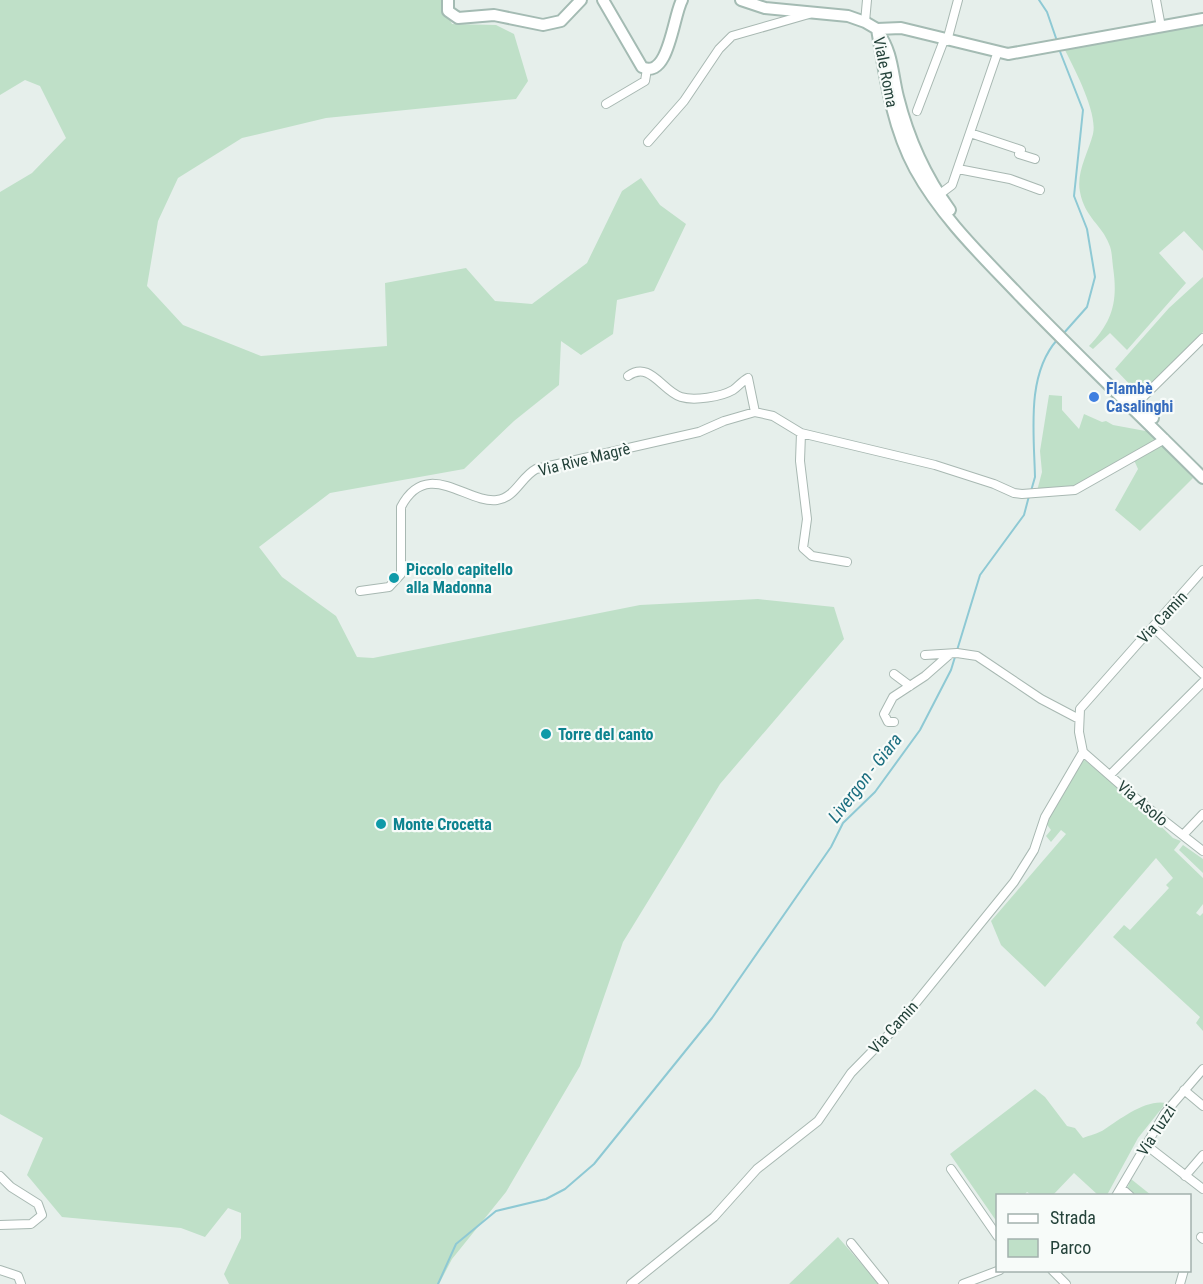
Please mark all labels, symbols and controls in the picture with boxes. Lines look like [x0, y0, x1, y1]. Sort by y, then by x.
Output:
street label: Viale Roma [869, 35, 902, 109]
place label: Flambè Casalinghi [1106, 379, 1173, 416]
marker: Flambè Casalinghi [1087, 390, 1101, 404]
street label: Via Rive Magrè [536, 439, 632, 480]
place label: Piccolo capitello alla Madonna [406, 560, 513, 597]
marker: Piccolo capitello alla Madonna [387, 571, 401, 585]
street label: Via Camin [1134, 587, 1191, 647]
place label: Torre del canto [558, 725, 654, 744]
marker: Torre del canto [539, 727, 553, 741]
water label: Livergon - Giara [823, 729, 906, 826]
street label: Via Asolo [1114, 777, 1172, 830]
place label: Monte Crocetta [393, 815, 492, 834]
marker: Monte Crocetta [374, 817, 388, 831]
street label: Via Camin [865, 997, 922, 1058]
street label: Via Tuzzi [1133, 1101, 1180, 1159]
legend [996, 1194, 1191, 1272]
text: Strada [1050, 1207, 1096, 1228]
text: Parco [1050, 1237, 1091, 1258]

